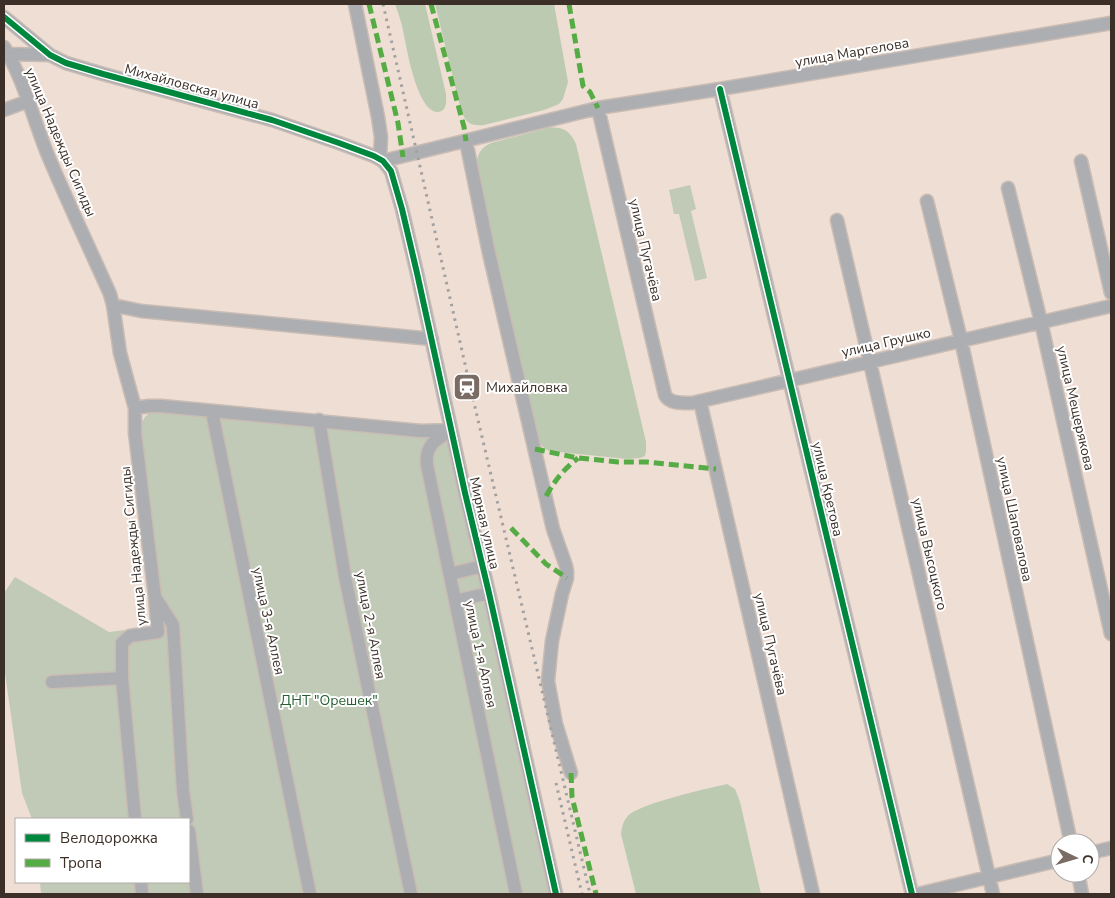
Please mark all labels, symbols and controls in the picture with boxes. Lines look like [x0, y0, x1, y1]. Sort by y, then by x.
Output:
street label: улица Маргелова [794, 33, 911, 72]
street label: Михайловская улица [122, 59, 261, 114]
street label: улица Надежды Сигиды [20, 65, 101, 220]
street label: улица Пугачёва [624, 197, 667, 303]
street label: улица Грушко [840, 323, 933, 362]
street label: улица Мещерякова [1052, 344, 1099, 472]
station icon: Михайловка [452, 372, 482, 402]
place label: Михайловка [486, 378, 568, 397]
street label: улица Кретова [807, 440, 848, 538]
street label: улица Шаповалова [992, 455, 1037, 583]
street label: улица Надежды Сигиды [116, 465, 151, 627]
street label: Мирная улица [465, 475, 504, 571]
street label: улица Высоцкого [907, 496, 952, 612]
street label: улица 3-я Аллея [248, 566, 289, 677]
street label: улица 2-я Аллея [351, 570, 390, 681]
street label: улица Пугачёва [749, 591, 792, 697]
street label: улица 1-я Аллея [460, 599, 501, 710]
park label: ДНТ "Орешек" [280, 691, 378, 710]
legend [15, 818, 190, 883]
text: Велодорожка [60, 828, 158, 848]
north arrow [1050, 833, 1100, 883]
text: Тропа [60, 853, 102, 873]
text: С [1078, 854, 1097, 865]

